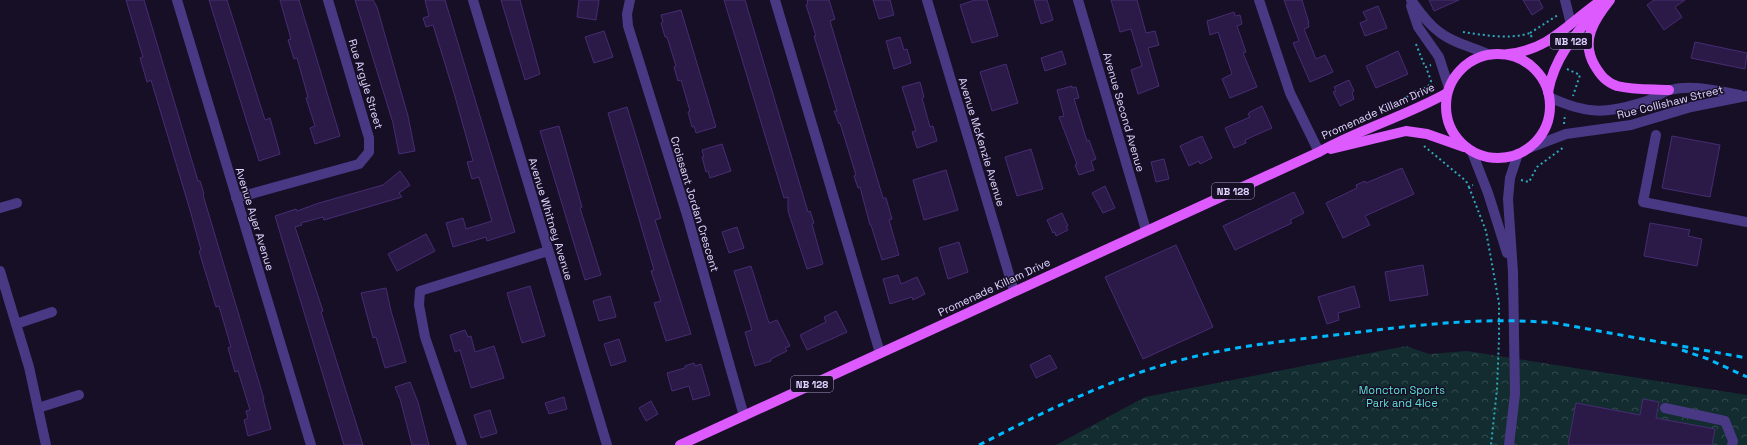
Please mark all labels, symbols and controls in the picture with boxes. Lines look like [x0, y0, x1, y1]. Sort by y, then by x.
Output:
road number: NB 128 [1550, 33, 1592, 49]
street label: Rue Argyle Street [346, 37, 386, 131]
street label: Avenue Second Avenue [1100, 51, 1148, 173]
street label: Avenue McKenzie Avenue [956, 76, 1008, 208]
street label: Promenade Killam Drive [1319, 80, 1437, 142]
street label: Rue Collishaw Street [1615, 82, 1725, 122]
street label: Croissant Jordan Crescent [668, 135, 722, 273]
street label: Avenue Whitney Avenue [526, 156, 576, 282]
street label: Avenue Ayer Avenue [233, 166, 277, 272]
road number: NB 128 [1212, 183, 1254, 199]
street label: Promenade Killam Drive [936, 255, 1052, 319]
road number: NB 128 [791, 376, 833, 392]
park label: Moncton Sports Park and 4Ice [1359, 383, 1445, 410]

